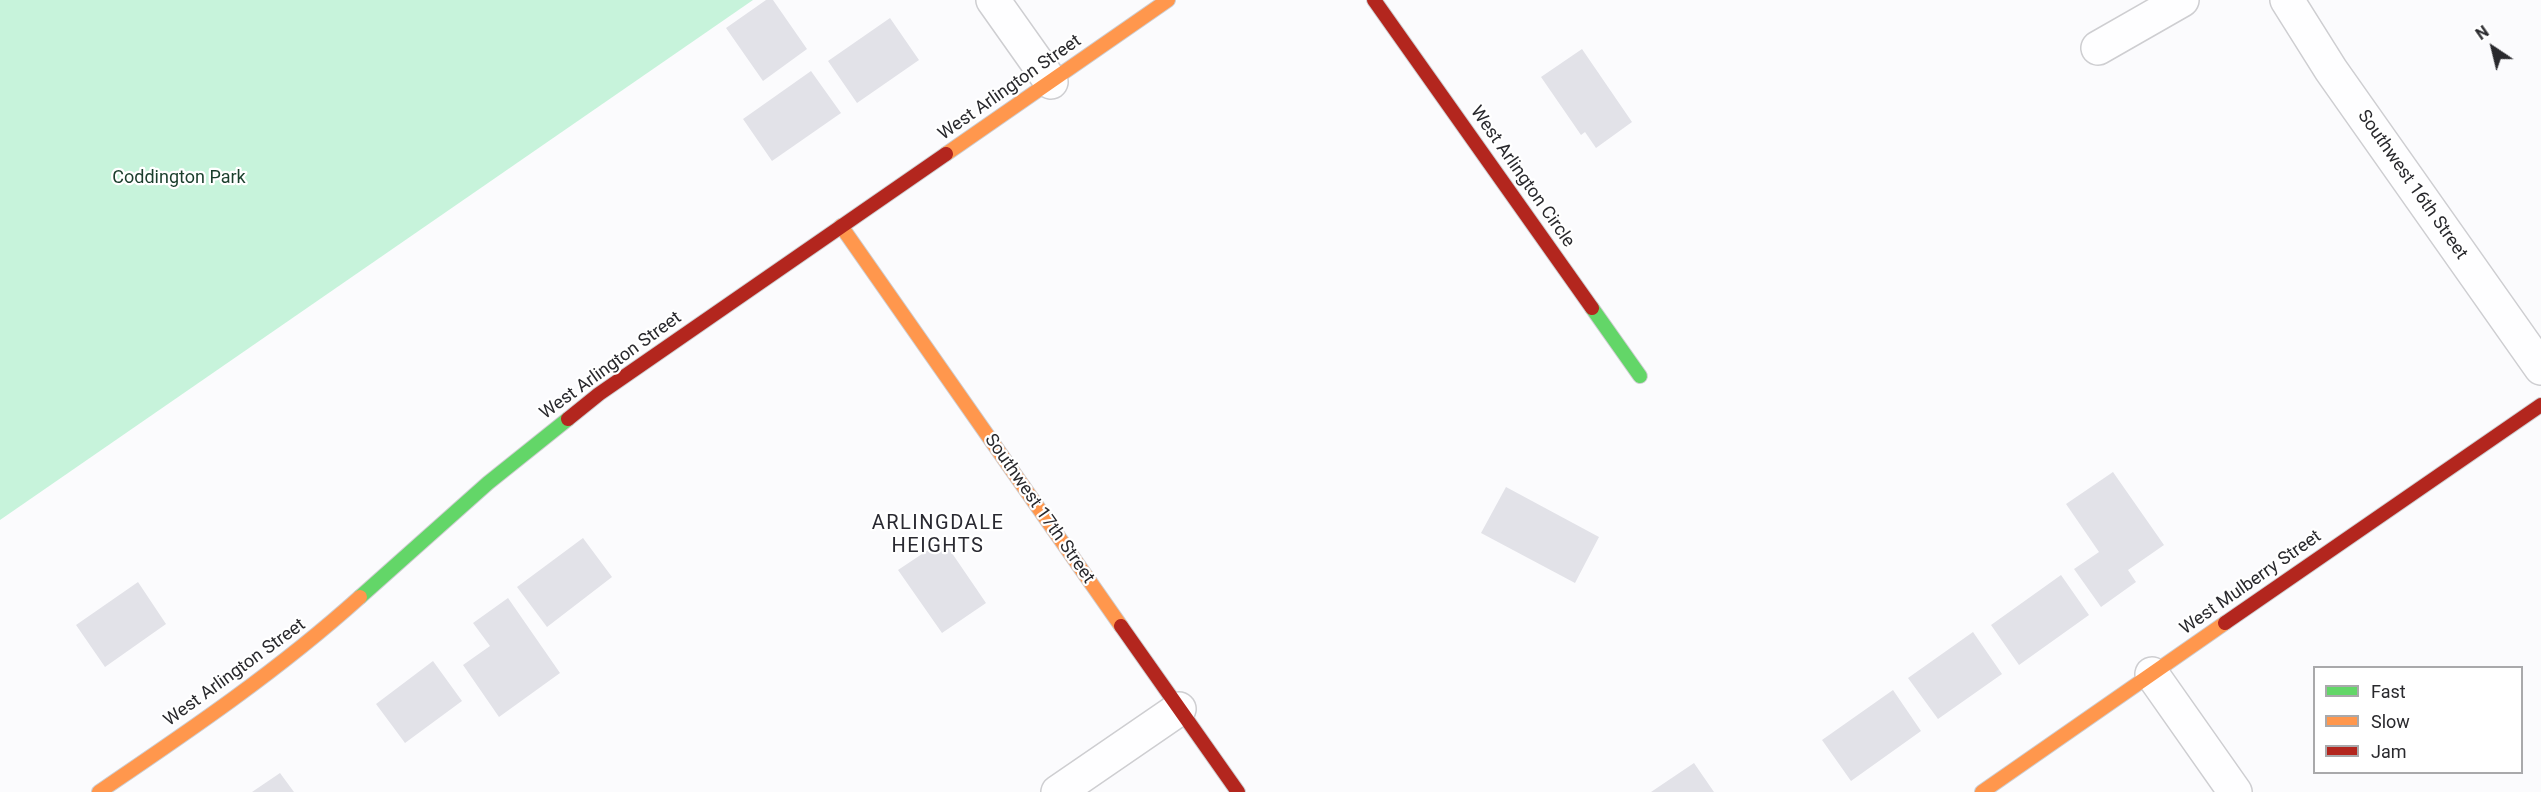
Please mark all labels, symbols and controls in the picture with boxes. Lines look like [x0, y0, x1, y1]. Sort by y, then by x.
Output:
north arrow [2463, 18, 2523, 78]
text: N [2472, 22, 2492, 44]
street label: West Arlington Street [934, 31, 1086, 145]
street label: West Arlington Circle [1465, 102, 1579, 252]
street label: Southwest 16th Street [2352, 106, 2472, 264]
park label: Coddington Park [112, 167, 246, 189]
street label: West Arlington Street [536, 307, 686, 425]
street label: Southwest 17th Street [979, 430, 1099, 588]
district label: ARLINGDALE HEIGHTS [872, 512, 1004, 559]
street label: West Mulberry Street [2176, 526, 2326, 640]
street label: West Arlington Street [160, 614, 310, 732]
legend [2313, 666, 2523, 774]
text: Fast [2371, 681, 2406, 702]
text: Slow [2371, 711, 2410, 732]
text: Jam [2371, 741, 2407, 762]

